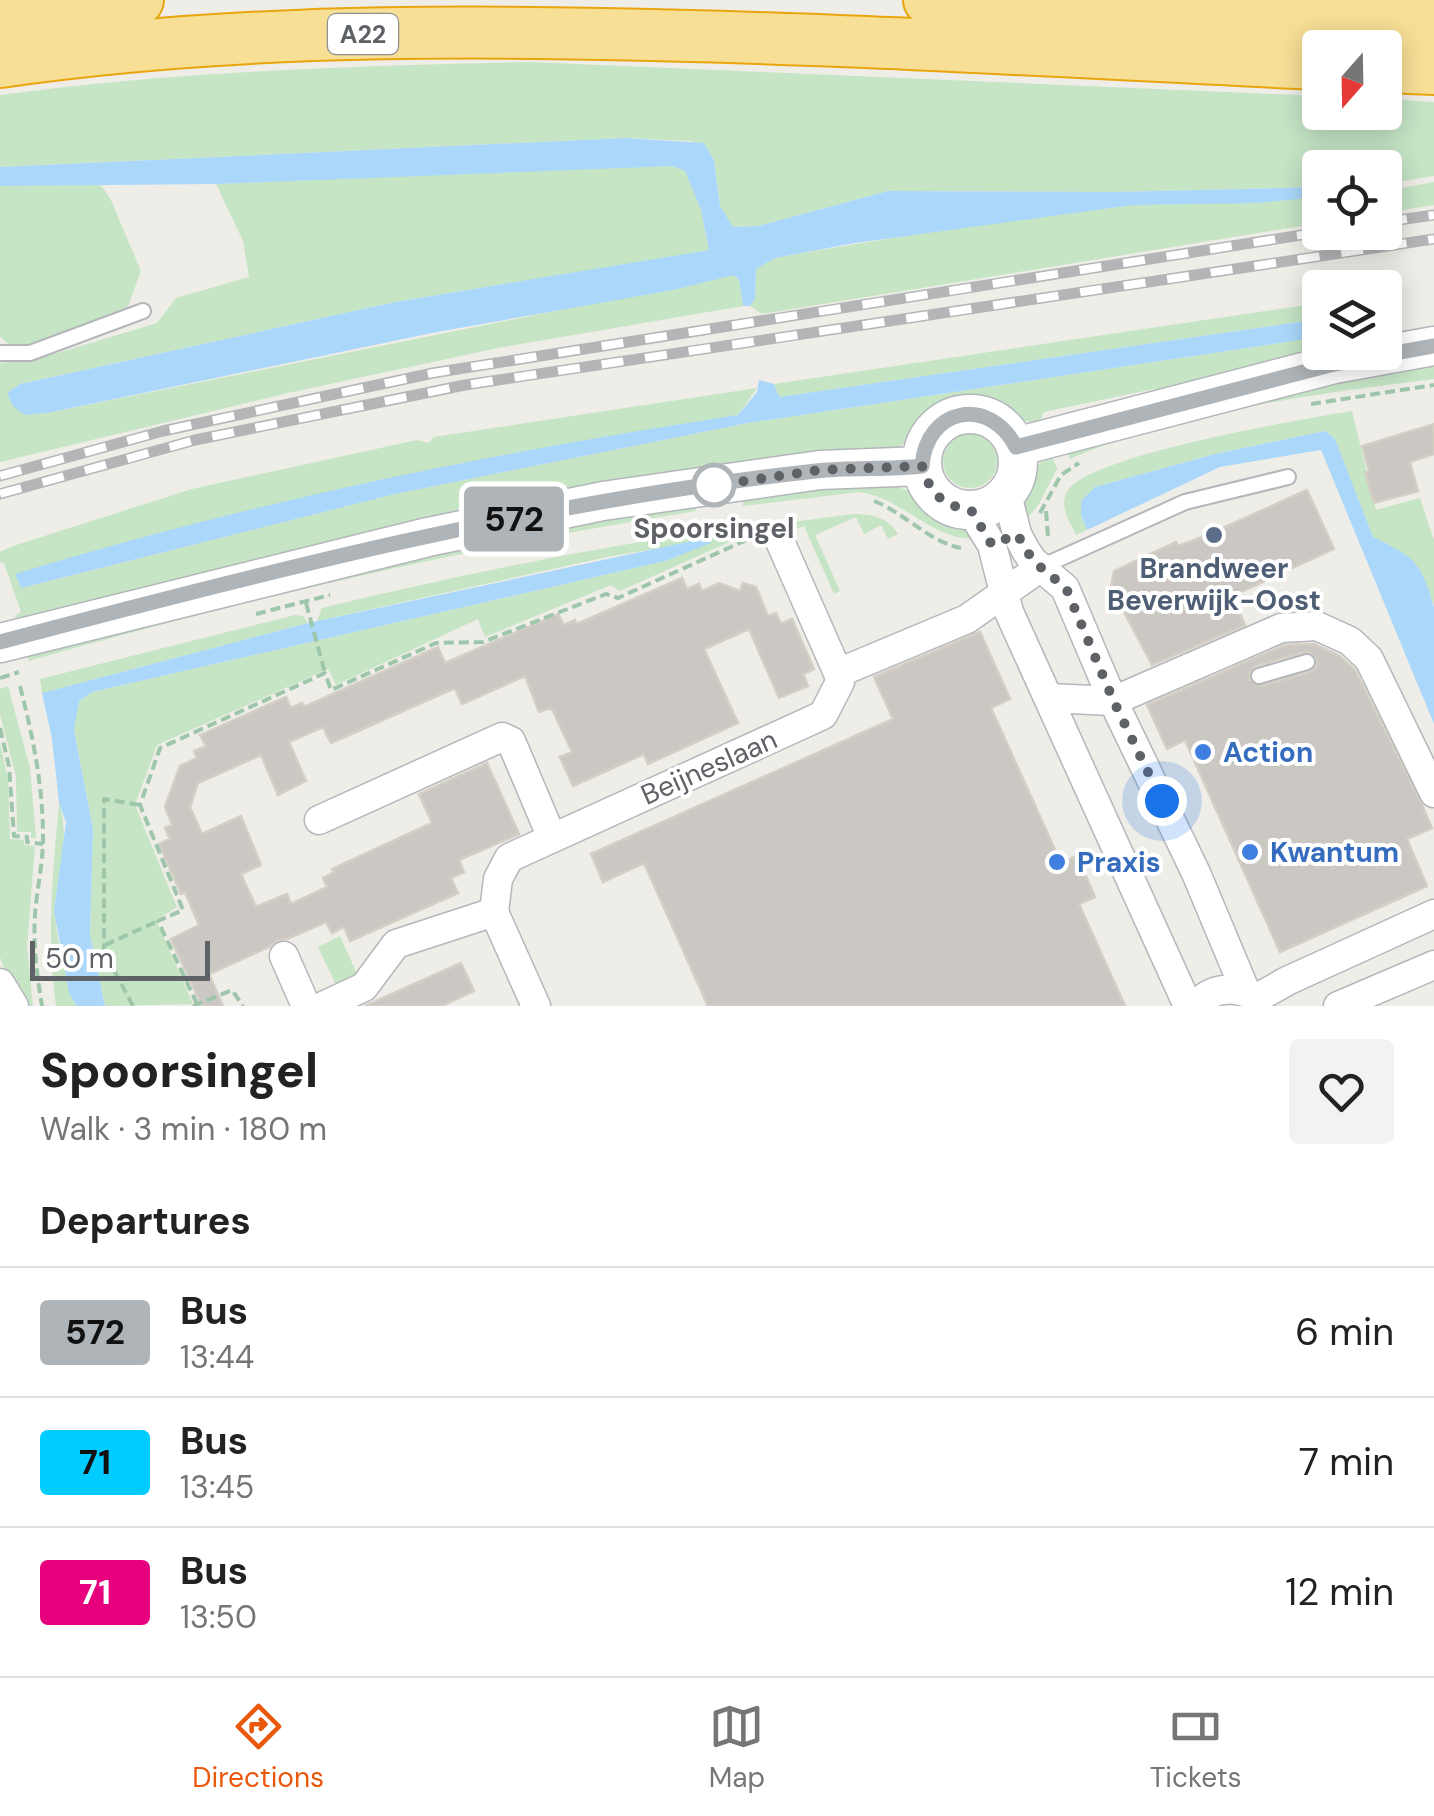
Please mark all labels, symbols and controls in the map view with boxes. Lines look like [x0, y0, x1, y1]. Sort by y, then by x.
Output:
road number: A22 [328, 14, 398, 54]
north arrow [1302, 30, 1402, 130]
map controls [1302, 30, 1402, 370]
button: locate [1302, 150, 1402, 250]
button: layers [1302, 270, 1402, 370]
marker: Spoorsingel [693, 464, 735, 506]
line badge: 572 [456, 486, 572, 552]
text: 572 [484, 496, 544, 542]
place label: Spoorsingel [633, 510, 795, 547]
marker: Brandweer Beverwijk-Oost [1203, 524, 1225, 546]
place label: Brandweer Beverwijk-Oost [1107, 550, 1321, 619]
street label: Beijneslaan [635, 721, 783, 813]
place label: Action [1223, 734, 1313, 771]
marker: Action [1192, 741, 1214, 763]
your location [1137, 776, 1187, 826]
place label: Kwantum [1270, 834, 1399, 871]
marker: Kwantum [1239, 841, 1261, 863]
place label: Praxis [1077, 844, 1161, 881]
marker: Praxis [1046, 851, 1068, 873]
scale bar [30, 936, 210, 980]
text: 50 m [45, 940, 114, 977]
text: Spoorsingel [40, 1039, 318, 1102]
button: heart [1289, 1039, 1394, 1144]
text: Walk · 3 min · 180 m [40, 1108, 327, 1150]
text: Departures [40, 1196, 251, 1246]
text: Bus [180, 1286, 248, 1336]
text: 6 min [1295, 1307, 1394, 1357]
text: 572 [65, 1309, 125, 1355]
text: 13:44 [180, 1336, 254, 1378]
text: Bus [180, 1416, 248, 1466]
text: 7 min [1299, 1437, 1394, 1487]
text: 71 [79, 1439, 111, 1485]
text: 13:45 [180, 1466, 254, 1508]
text: Bus [180, 1546, 248, 1596]
text: 12 min [1285, 1567, 1394, 1617]
text: 71 [79, 1569, 111, 1615]
text: 13:50 [180, 1596, 257, 1638]
tab: Directions [192, 1699, 324, 1796]
tab: Map [709, 1699, 765, 1796]
tab: Tickets [1150, 1699, 1242, 1796]

